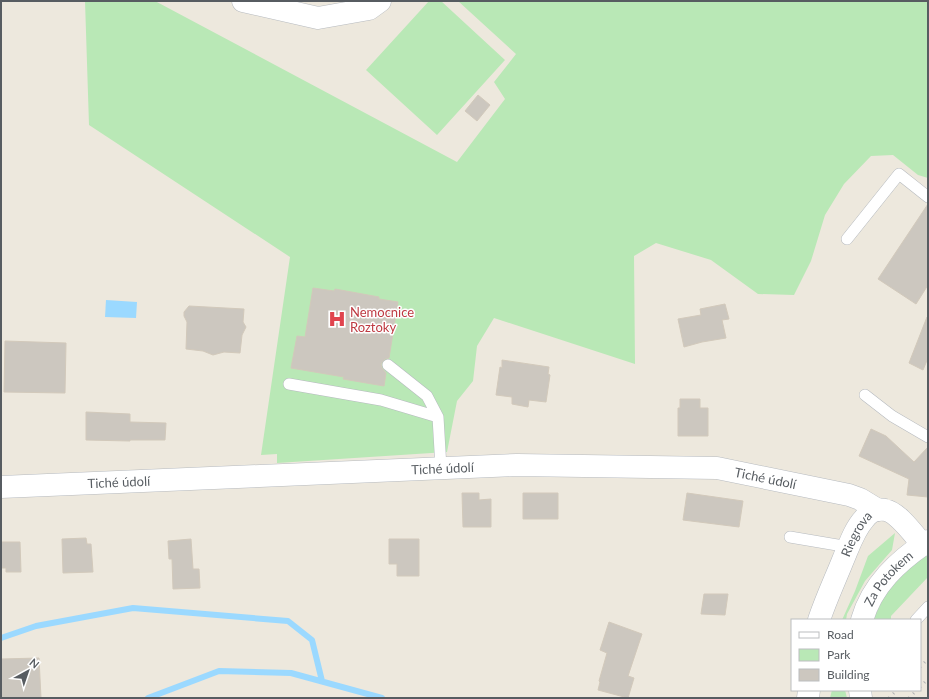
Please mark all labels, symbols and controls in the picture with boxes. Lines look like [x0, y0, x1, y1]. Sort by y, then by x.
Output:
place label: Nemocnice Roztoky [350, 304, 414, 335]
hospital icon: Nemocnice Roztoky [327, 309, 347, 329]
street label: Tiché údolí [411, 459, 475, 477]
street label: Tiché údolí [733, 464, 799, 492]
street label: Tiché údolí [87, 473, 151, 491]
street label: Riegrova [837, 507, 875, 559]
street label: Za Potokem [860, 547, 916, 609]
legend [791, 619, 921, 691]
text: Road [827, 627, 854, 642]
text: Park [827, 647, 851, 662]
north arrow [8, 651, 48, 691]
text: N [27, 655, 42, 671]
text: Building [827, 667, 870, 682]

